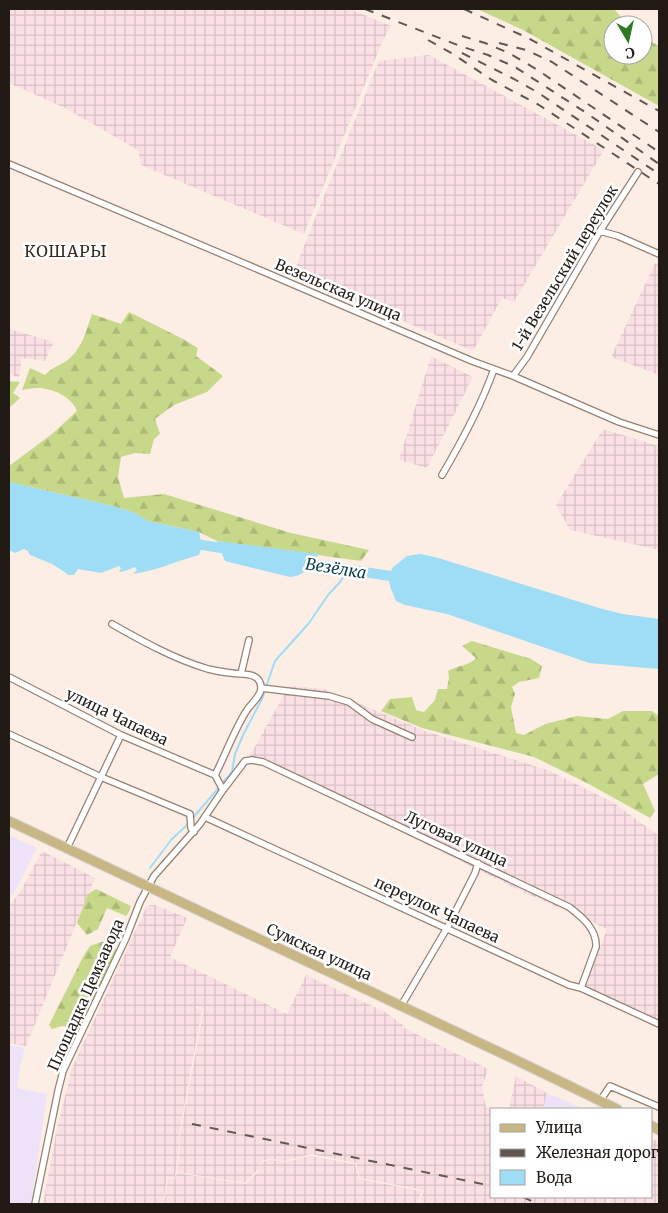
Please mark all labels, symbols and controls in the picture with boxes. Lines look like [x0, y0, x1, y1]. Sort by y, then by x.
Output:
north arrow [603, 15, 653, 65]
text: С [624, 43, 636, 62]
street label: 1-й Везельский переулок [507, 181, 622, 354]
district label: КОШАРЫ [24, 241, 108, 261]
street label: Везельская улица [272, 254, 404, 325]
water label: Везёлка [304, 553, 368, 583]
street label: улица Чапаева [63, 684, 171, 749]
street label: Луговая улица [402, 806, 511, 871]
street label: переулок Чапаева [372, 872, 503, 947]
street label: Площадка Цемзавода [43, 916, 128, 1074]
street label: Сумская улица [264, 919, 375, 984]
legend [490, 1108, 653, 1198]
text: Улица [535, 1118, 582, 1137]
text: Железная дорога [536, 1143, 666, 1162]
text: Вода [536, 1168, 572, 1187]

